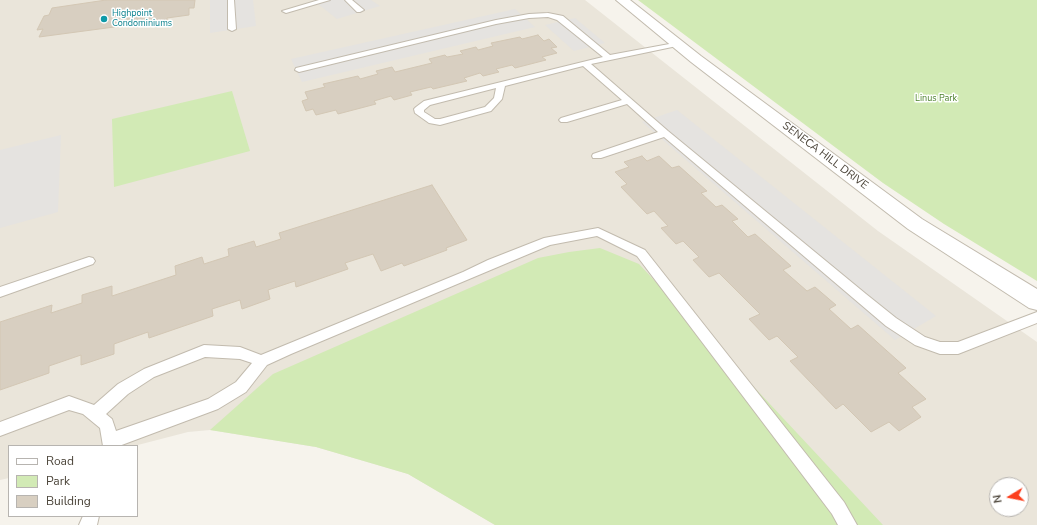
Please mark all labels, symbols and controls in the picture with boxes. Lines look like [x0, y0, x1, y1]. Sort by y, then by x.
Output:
place label: Highpoint Condominiums [112, 9, 172, 30]
marker: Highpoint Condominiums [99, 14, 109, 24]
park label: Linus Park [915, 94, 957, 104]
street label: SENECA HILL DRIVE [779, 119, 871, 193]
legend [8, 445, 138, 517]
text: Road [46, 453, 74, 469]
text: Park [46, 473, 70, 489]
north arrow [989, 477, 1029, 517]
text: Building [46, 493, 91, 509]
text: N [990, 494, 1006, 504]

